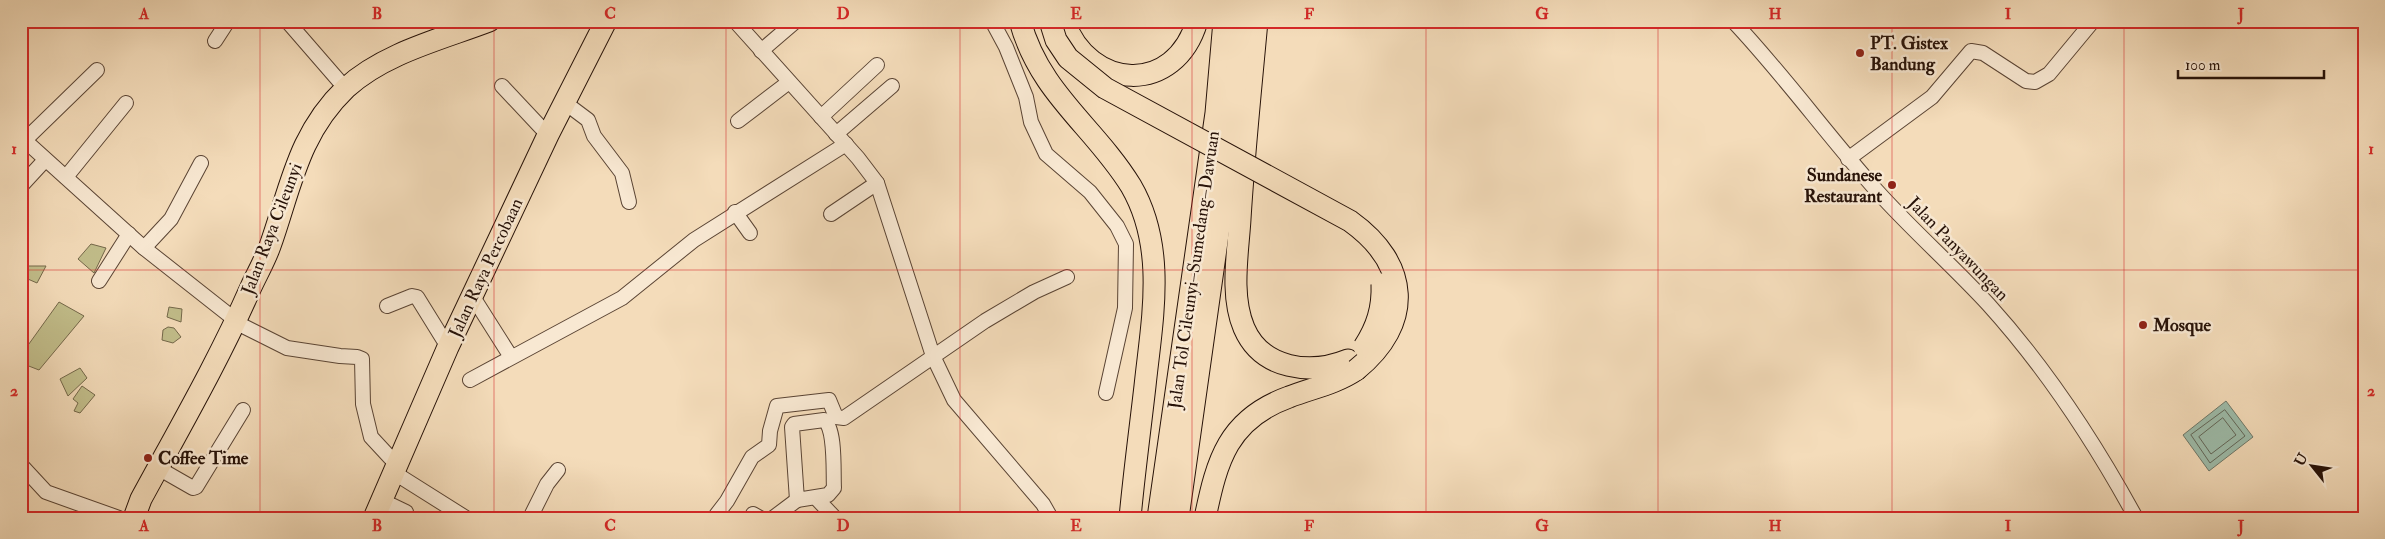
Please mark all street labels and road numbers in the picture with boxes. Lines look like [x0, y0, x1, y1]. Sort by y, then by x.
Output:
street label: Jalan Tol Cileunyi–Sumedang–Dawuan [1163, 129, 1225, 412]
street label: Jalan Raya Cileunyi [236, 160, 308, 299]
street label: Jalan Panyawungan [1902, 191, 2014, 306]
street label: Jalan Raya Percobaan [443, 194, 528, 342]

